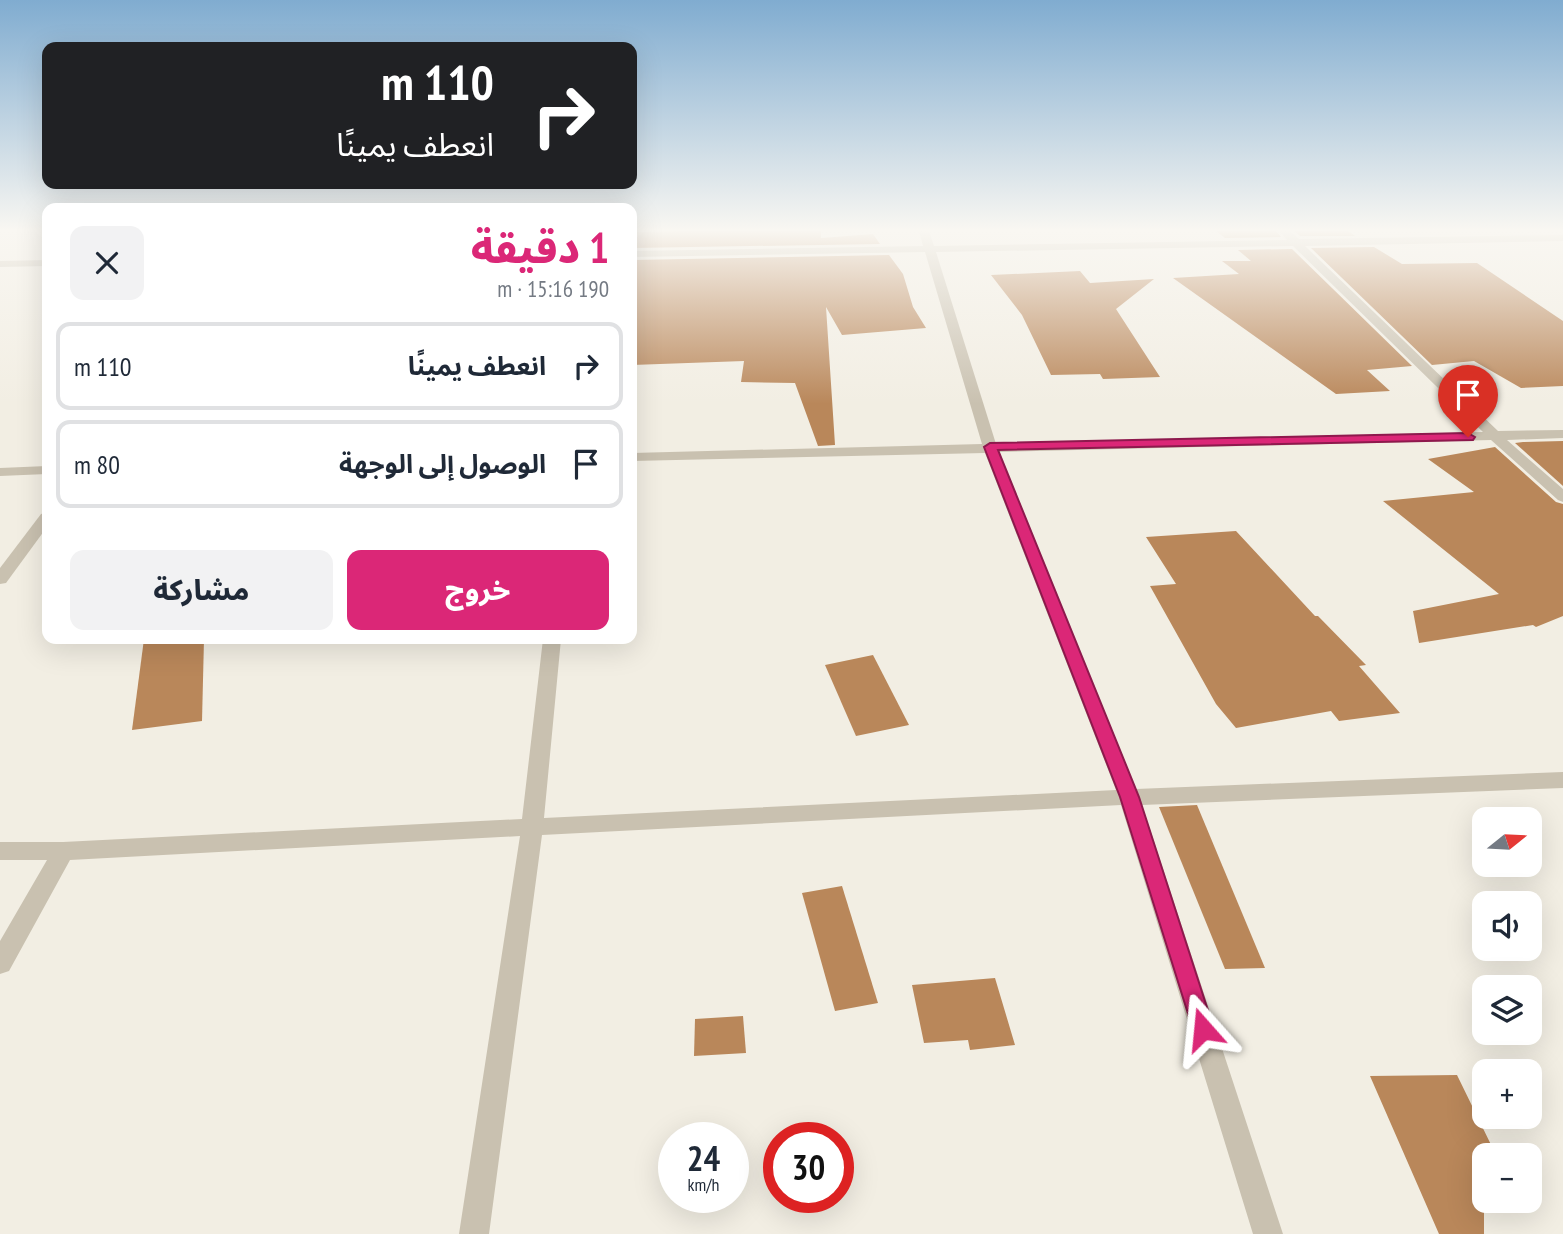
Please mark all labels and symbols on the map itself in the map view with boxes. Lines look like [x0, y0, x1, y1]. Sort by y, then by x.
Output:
pin [1438, 365, 1498, 437]
north arrow [1472, 807, 1542, 877]
position arrow [1166, 992, 1240, 1066]
speed limit sign: 30 [763, 1122, 854, 1213]

